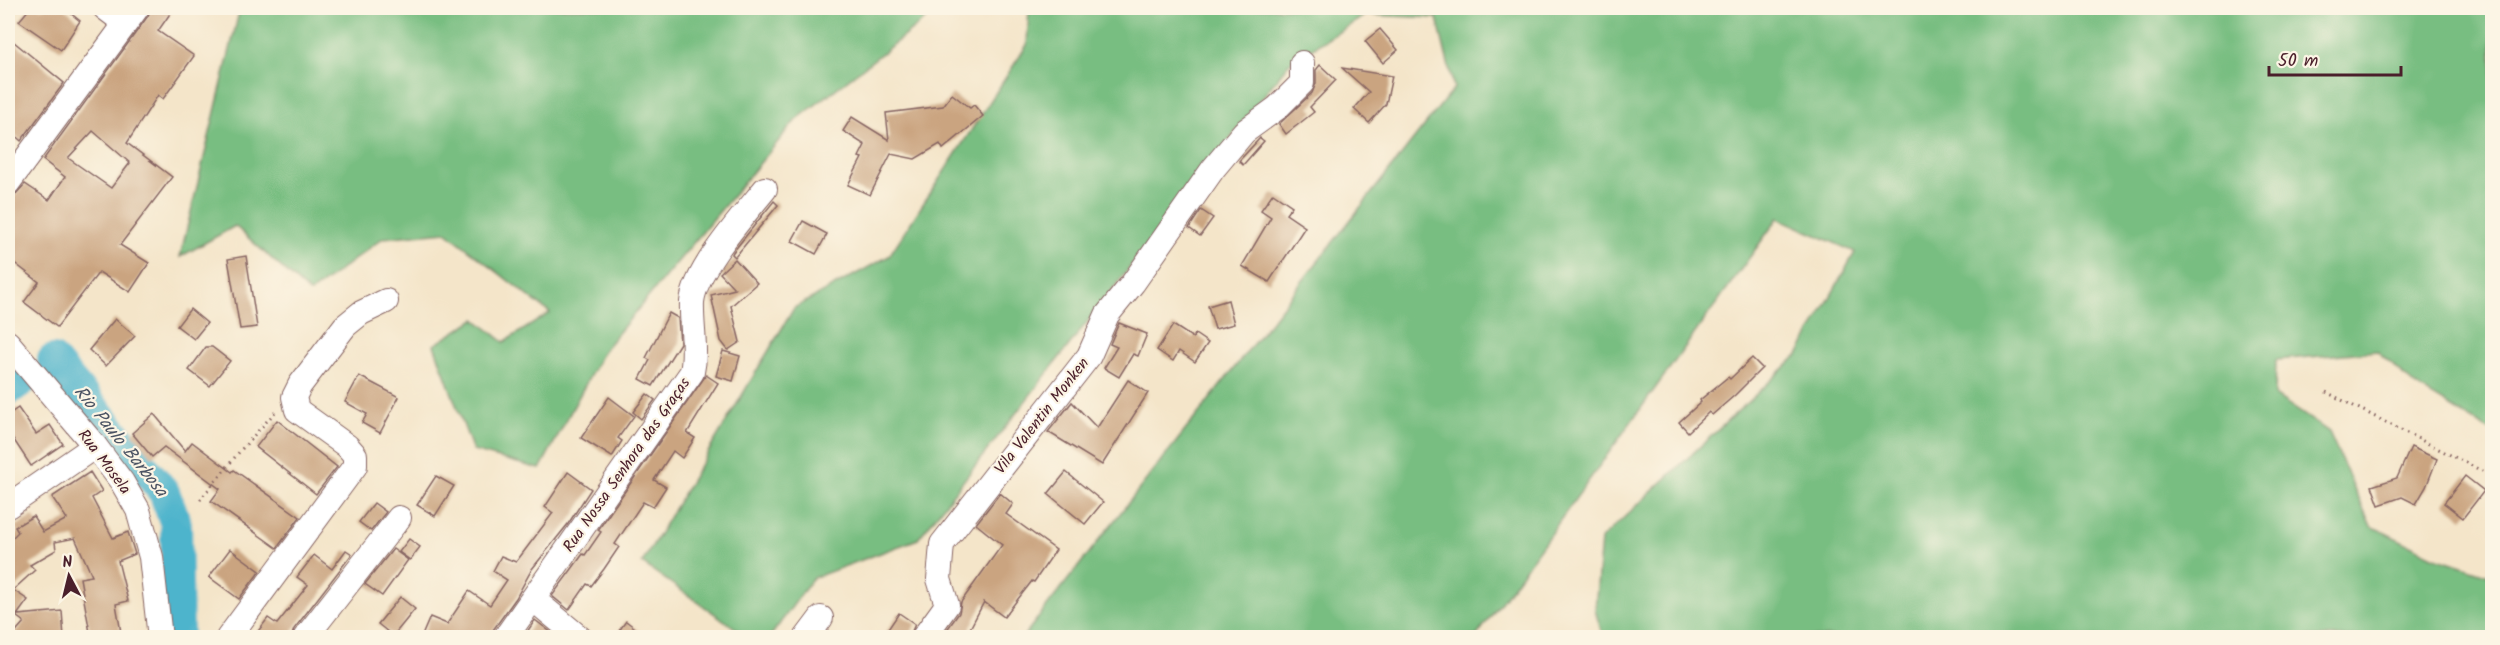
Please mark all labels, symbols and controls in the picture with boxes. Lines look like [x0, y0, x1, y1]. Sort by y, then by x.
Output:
scale bar [2269, 39, 2401, 77]
text: 50 m [2278, 47, 2318, 76]
street label: Vila Valentin Monken [988, 352, 1096, 480]
street label: Rua Nossa Senhora das Graças [557, 372, 697, 558]
water label: Rio Paulo Barbosa [66, 380, 175, 505]
street label: Rua Mosela [71, 424, 137, 500]
north arrow [39, 546, 99, 606]
text: N [61, 550, 74, 576]

